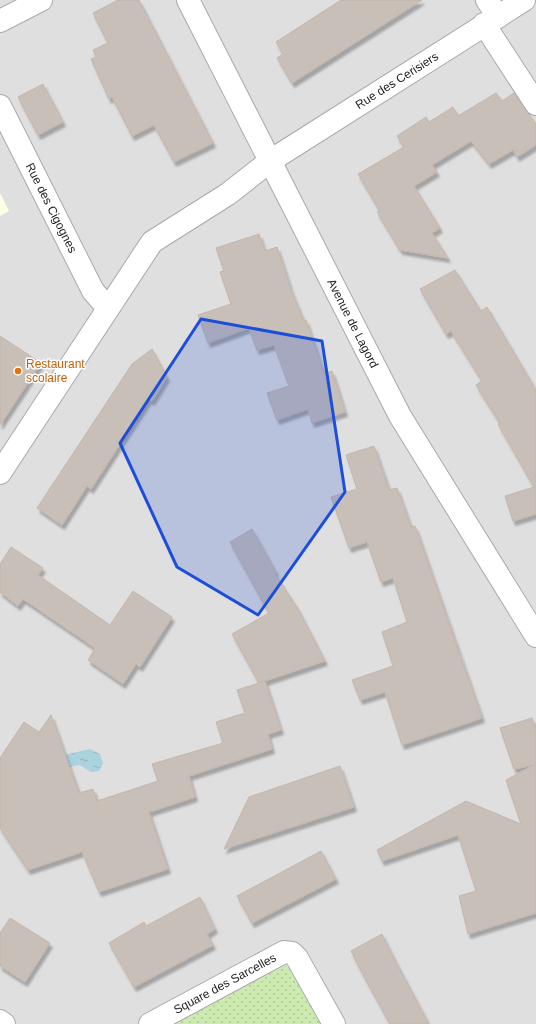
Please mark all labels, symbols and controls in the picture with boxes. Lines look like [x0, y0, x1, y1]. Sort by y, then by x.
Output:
street label: Rue des Cerisiers [353, 49, 441, 112]
street label: Rue des Cigognes [23, 161, 80, 255]
street label: Avenue de Lagord [324, 277, 381, 370]
place label: Restaurant scolaire [26, 357, 85, 385]
marker: Restaurant scolaire [13, 366, 23, 376]
street label: Square des Sarcelles [171, 951, 279, 1017]

